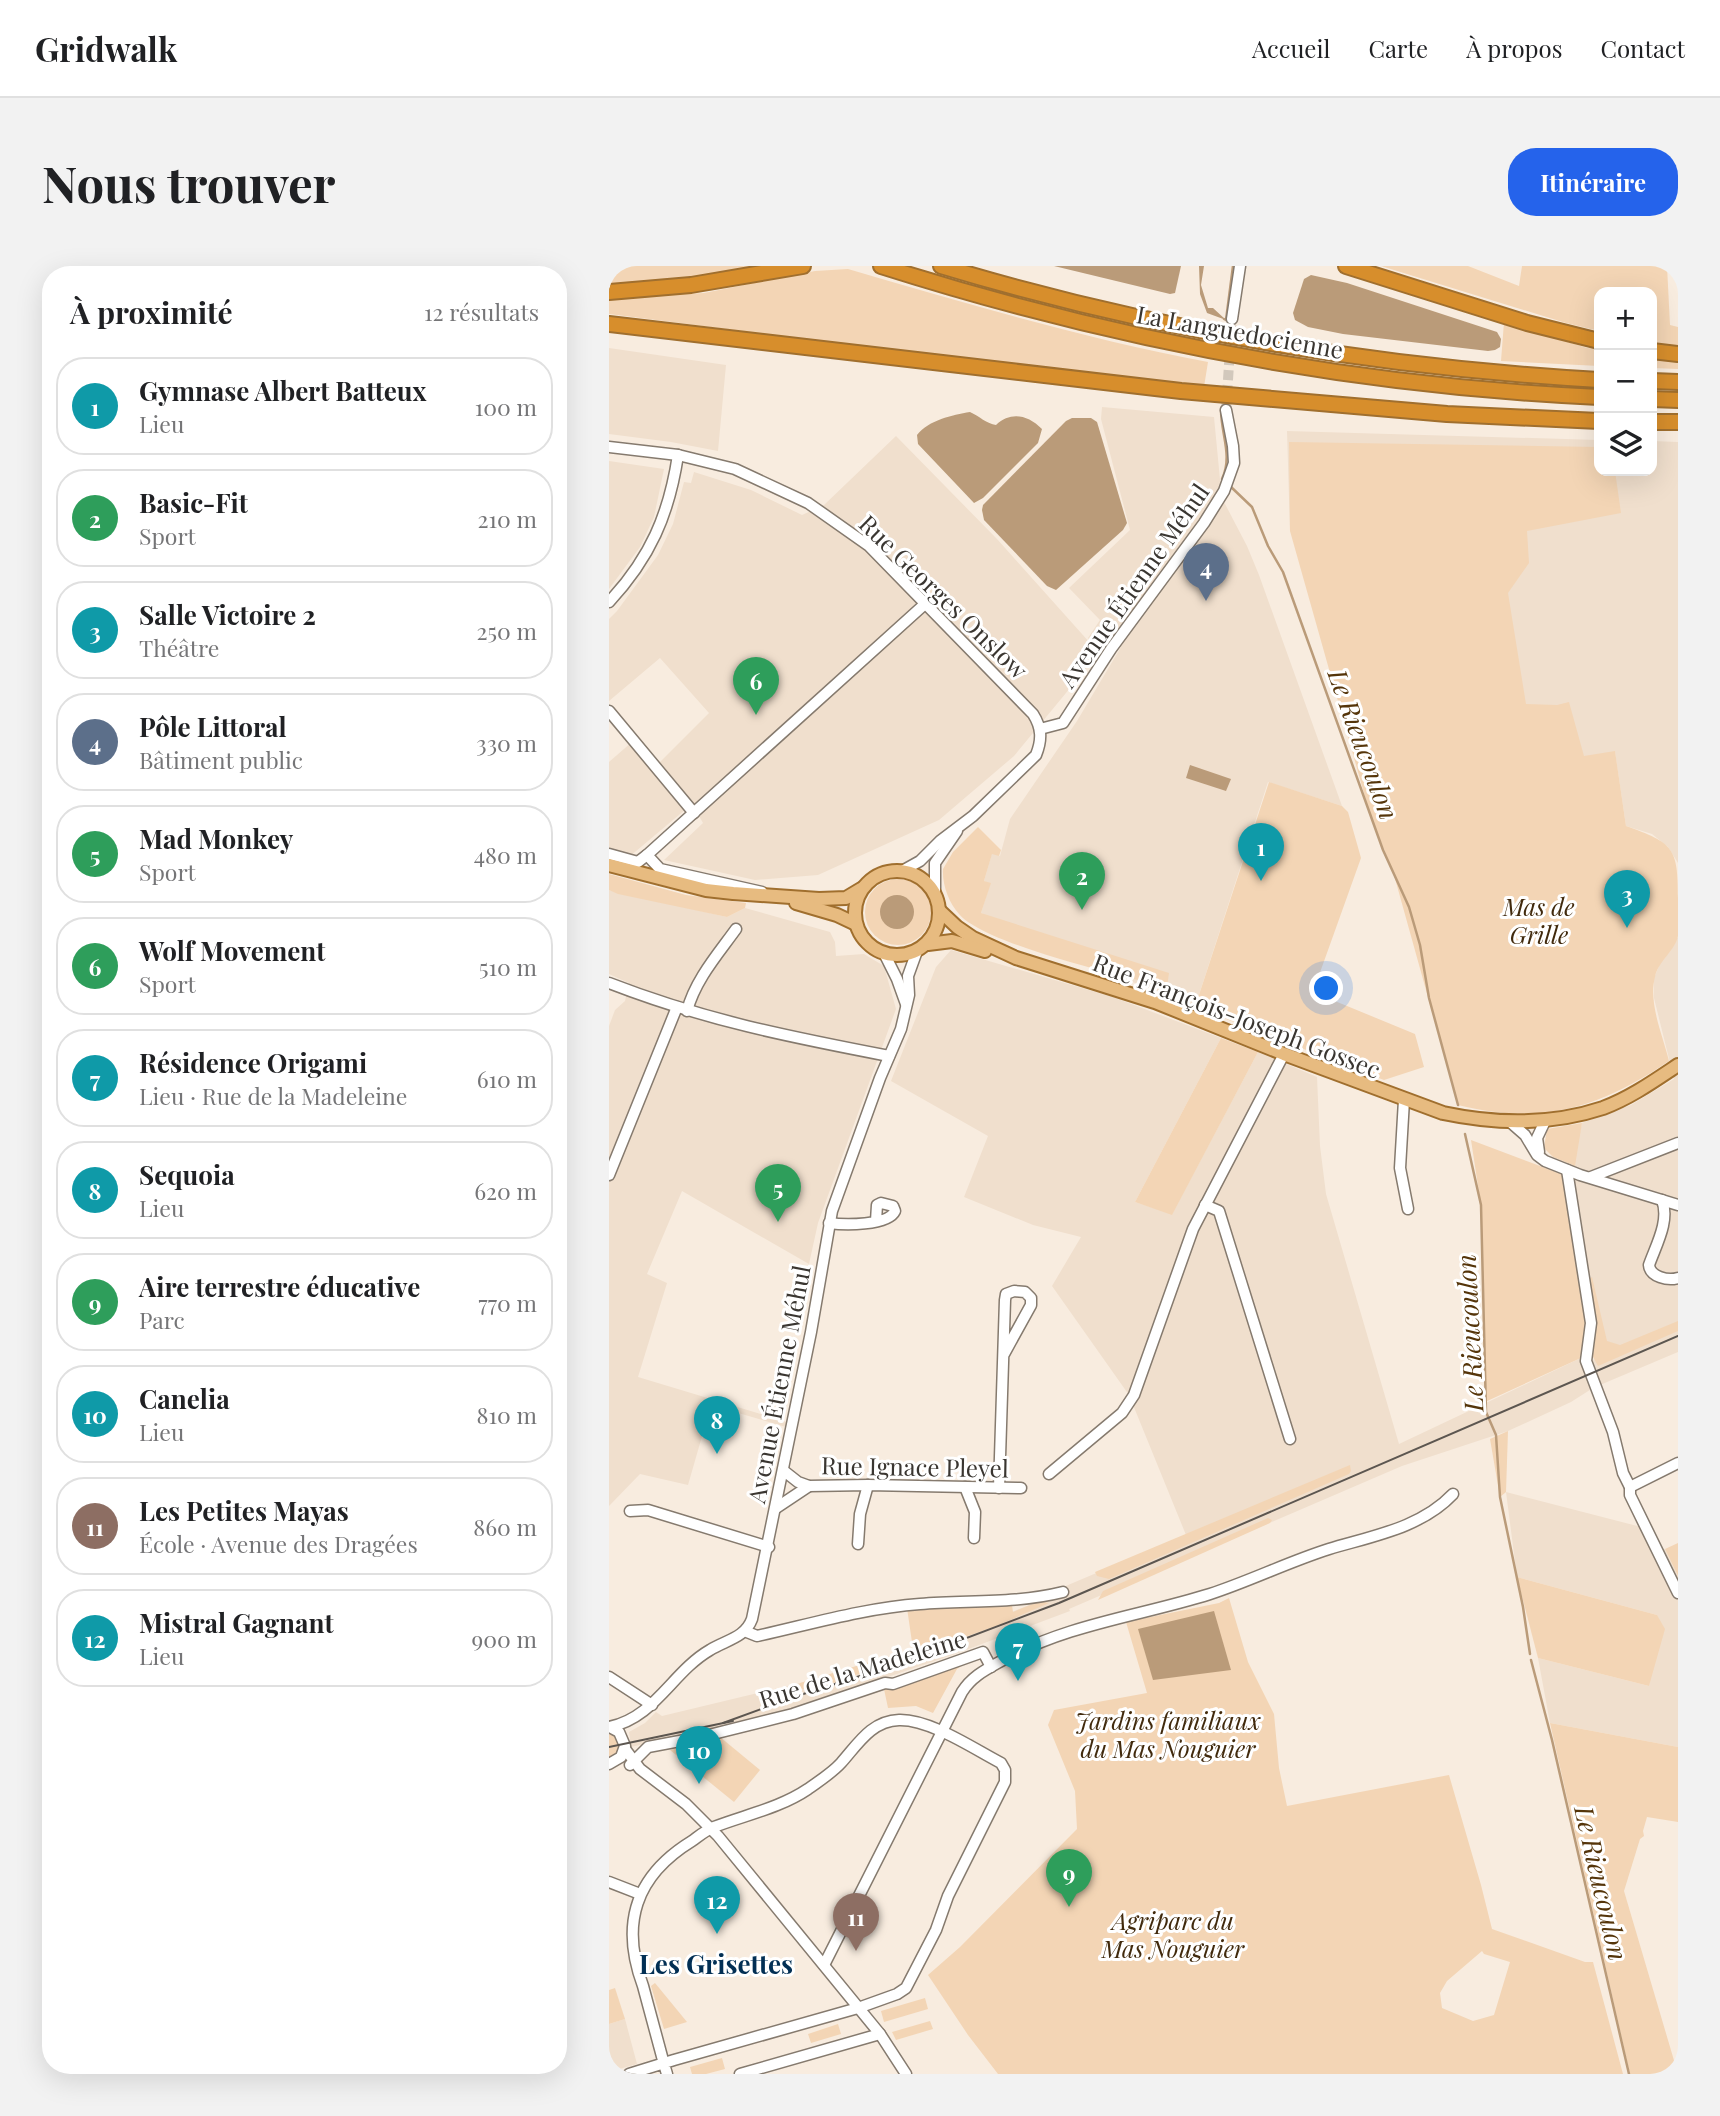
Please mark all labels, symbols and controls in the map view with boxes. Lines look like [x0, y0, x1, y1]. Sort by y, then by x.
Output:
text: Gridwalk [35, 26, 177, 70]
text: Accueil [1252, 32, 1330, 64]
text: Carte [1368, 32, 1428, 64]
text: À propos [1466, 32, 1562, 64]
text: Contact [1600, 32, 1685, 64]
button: Itinéraire [1508, 148, 1678, 216]
text: Nous trouver [42, 150, 335, 215]
map controls [1594, 287, 1657, 476]
button: + [1594, 287, 1657, 350]
text: À proximité [70, 292, 233, 332]
text: 12 résultats [424, 296, 539, 327]
street label: La Languedocienne [1134, 297, 1346, 365]
button: − [1594, 350, 1657, 413]
text: Gymnase Albert Batteux [139, 373, 427, 408]
text: 1 [91, 391, 99, 422]
text: 100 m [475, 391, 537, 422]
text: Lieu [139, 408, 184, 439]
button: layers [1594, 413, 1657, 476]
street label: Avenue Étienne Méhul [1050, 477, 1216, 694]
text: Basic-Fit [139, 485, 248, 520]
text: 2 [89, 503, 101, 534]
text: 210 m [478, 503, 537, 534]
street label: Rue Georges Onslow [853, 507, 1036, 685]
text: Sport [139, 520, 196, 551]
pin: 4 [1183, 543, 1229, 601]
text: Salle Victoire 2 [139, 597, 316, 632]
text: 3 [89, 615, 101, 646]
text: 250 m [476, 615, 537, 646]
text: Théâtre [139, 632, 219, 663]
pin: 6 [733, 657, 779, 715]
water label: Le Rieucoulon [1320, 663, 1407, 824]
text: Pôle Littoral [139, 709, 287, 744]
text: 4 [89, 727, 101, 758]
text: 330 m [476, 727, 537, 758]
text: Bâtiment public [139, 744, 303, 775]
text: Mad Monkey [139, 821, 293, 856]
pin: 1 [1238, 823, 1284, 881]
text: 5 [90, 839, 100, 870]
text: 480 m [474, 839, 537, 870]
pin: 2 [1059, 852, 1105, 910]
text: Sport [139, 856, 196, 887]
pin: 3 [1604, 870, 1650, 928]
park label: Mas de Grille [1502, 890, 1575, 950]
text: Wolf Movement [139, 933, 325, 968]
street label: Rue François-Joseph Gossec [1089, 945, 1385, 1085]
text: 6 [89, 951, 101, 982]
text: 510 m [479, 951, 537, 982]
text: Sport [139, 968, 196, 999]
your location [1309, 971, 1343, 1005]
text: Résidence Origami [139, 1045, 367, 1080]
text: 7 [90, 1063, 100, 1094]
text: 610 m [477, 1063, 537, 1094]
text: Lieu · Rue de la Madeleine [139, 1080, 407, 1111]
text: Sequoia [139, 1157, 235, 1192]
pin: 5 [755, 1164, 801, 1222]
text: 8 [89, 1175, 101, 1206]
text: 620 m [474, 1175, 537, 1206]
text: Lieu [139, 1192, 184, 1223]
water label: Le Rieucoulon [1447, 1253, 1491, 1414]
street label: Avenue Étienne Méhul [739, 1262, 817, 1507]
text: Aire terrestre éducative [139, 1269, 420, 1304]
text: 9 [89, 1287, 101, 1318]
text: 770 m [478, 1287, 537, 1318]
text: Parc [139, 1304, 185, 1335]
text: Canelia [139, 1381, 230, 1416]
pin: 8 [694, 1396, 740, 1454]
text: 10 [83, 1399, 107, 1430]
text: 810 m [477, 1399, 537, 1430]
text: Lieu [139, 1416, 184, 1447]
street label: Rue Ignace Pleyel [821, 1448, 1009, 1484]
text: Les Petites Mayas [139, 1493, 349, 1528]
text: 11 [86, 1511, 104, 1542]
text: 860 m [473, 1511, 537, 1542]
text: École · Avenue des Dragées [139, 1528, 418, 1559]
text: Mistral Gagnant [139, 1605, 334, 1640]
street label: Rue de la Madeleine [755, 1621, 969, 1715]
text: 12 [85, 1623, 105, 1654]
text: 900 m [472, 1623, 537, 1654]
pin: 7 [995, 1623, 1041, 1681]
text: Lieu [139, 1640, 184, 1671]
park label: Jardins familiaux du Mas Nouguier [1075, 1704, 1261, 1764]
pin: 10 [676, 1726, 722, 1784]
water label: Le Rieucoulon [1567, 1801, 1637, 1964]
pin: 9 [1046, 1849, 1092, 1907]
pin: 12 [694, 1876, 740, 1934]
pin: 11 [833, 1893, 879, 1951]
park label: Agriparc du Mas Nouguier [1101, 1904, 1245, 1964]
district label: Les Grisettes [639, 1946, 793, 1981]

